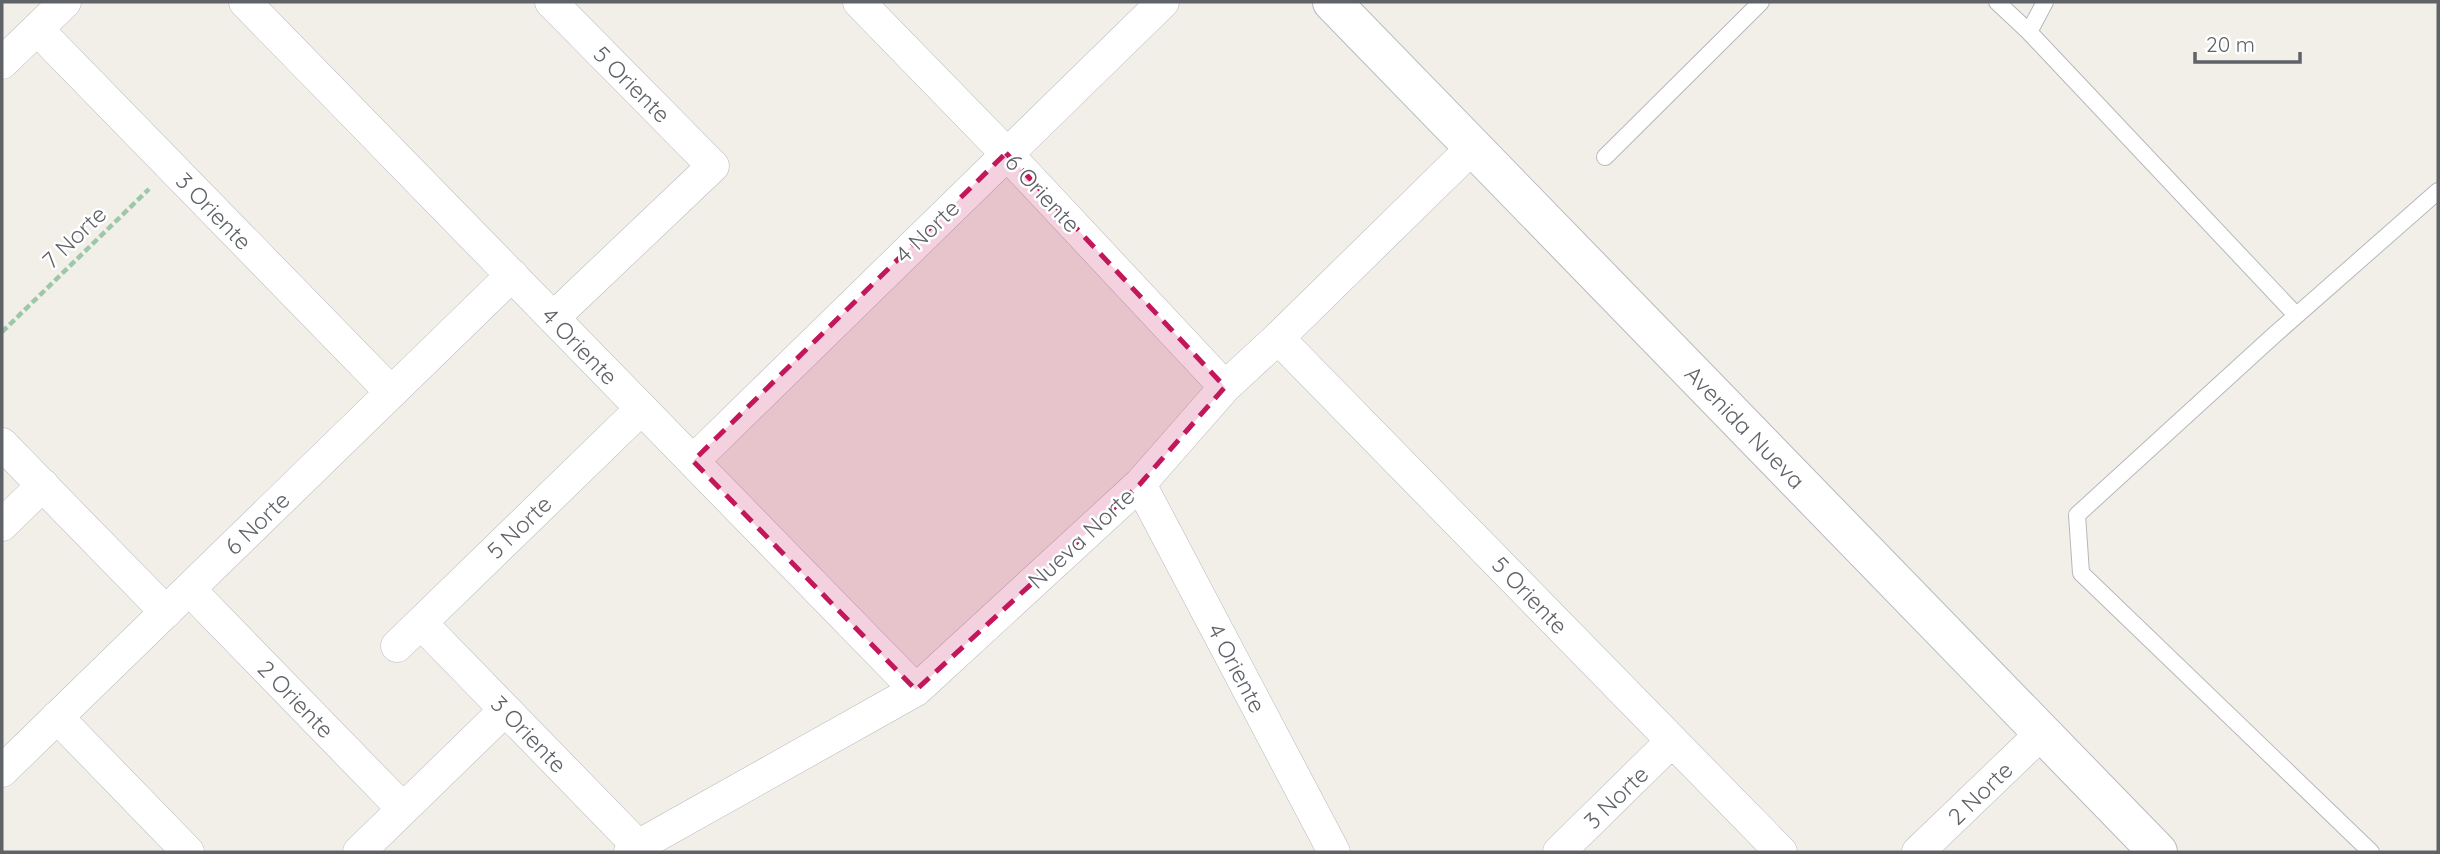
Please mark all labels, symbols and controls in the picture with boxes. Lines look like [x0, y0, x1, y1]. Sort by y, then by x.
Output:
scale bar [2195, 21, 2300, 65]
text: 20 m [2206, 31, 2255, 57]
street label: 5 Oriente [587, 39, 677, 129]
street label: 6 Oriente [999, 148, 1087, 238]
street label: 3 Oriente [170, 166, 258, 256]
street label: 4 Norte [889, 193, 965, 269]
street label: 7 Norte [36, 199, 112, 275]
street label: 4 Oriente [536, 301, 624, 391]
street label: Avenida Nueva [1679, 359, 1811, 495]
street label: Nueva Norte [1022, 481, 1140, 595]
street label: 6 Norte [219, 485, 295, 561]
street label: 5 Norte [481, 489, 557, 565]
street label: 5 Oriente [1486, 550, 1574, 640]
street label: 4 Oriente [1201, 618, 1273, 718]
street label: 2 Oriente [252, 654, 340, 744]
street label: 3 Oriente [485, 689, 573, 779]
street label: 2 Norte [1941, 755, 2019, 831]
street label: 3 Norte [1578, 759, 1654, 835]

